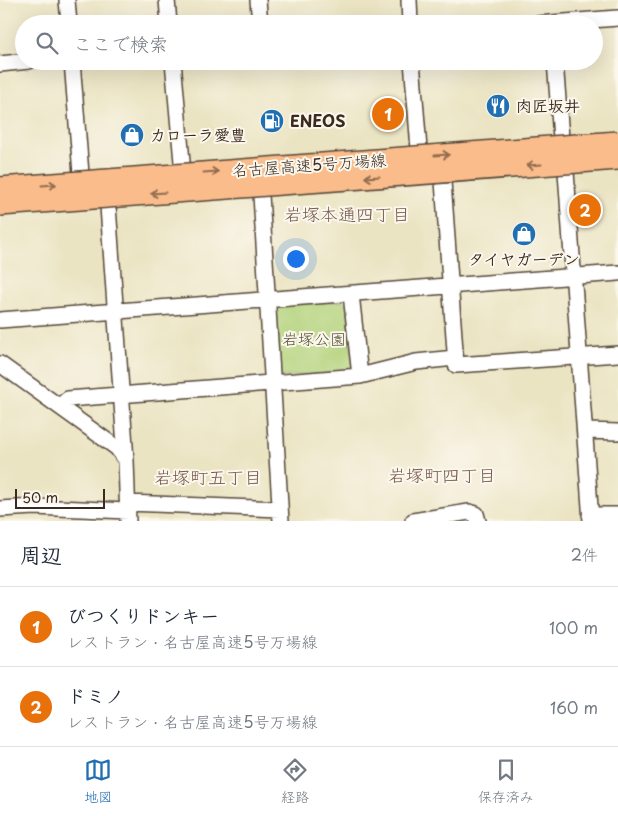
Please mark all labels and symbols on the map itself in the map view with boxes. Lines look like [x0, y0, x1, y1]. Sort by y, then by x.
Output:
restaurant icon: 肉匠坂井 [485, 93, 511, 119]
place label: 肉匠坂井 [516, 93, 580, 117]
pin: 1 [372, 95, 404, 133]
fuel station icon: ENEOS [259, 108, 285, 134]
place label: ENEOS [290, 108, 345, 132]
shop icon: カローラ愛豊 [119, 122, 145, 148]
place label: カローラ愛豊 [150, 122, 246, 146]
street label: 名古屋高速5号万場線 [231, 147, 387, 181]
one-way arrow [434, 150, 450, 159]
one-way arrow [527, 160, 543, 170]
one-way arrow [202, 168, 218, 177]
one-way arrow [365, 173, 381, 182]
one-way arrow [40, 180, 56, 189]
one-way arrow [150, 189, 166, 198]
pin: 2 [569, 191, 601, 229]
district label: 岩塚本通四丁目 [284, 200, 410, 227]
shop icon: タイヤガーデン [511, 221, 537, 247]
your location [283, 246, 309, 272]
place label: タイヤガーデン [468, 246, 580, 270]
park label: 岩塚公園 [282, 326, 346, 350]
district label: 岩塚町四丁目 [388, 461, 496, 488]
district label: 岩塚町五丁目 [154, 463, 262, 490]
scale bar [15, 486, 105, 509]

